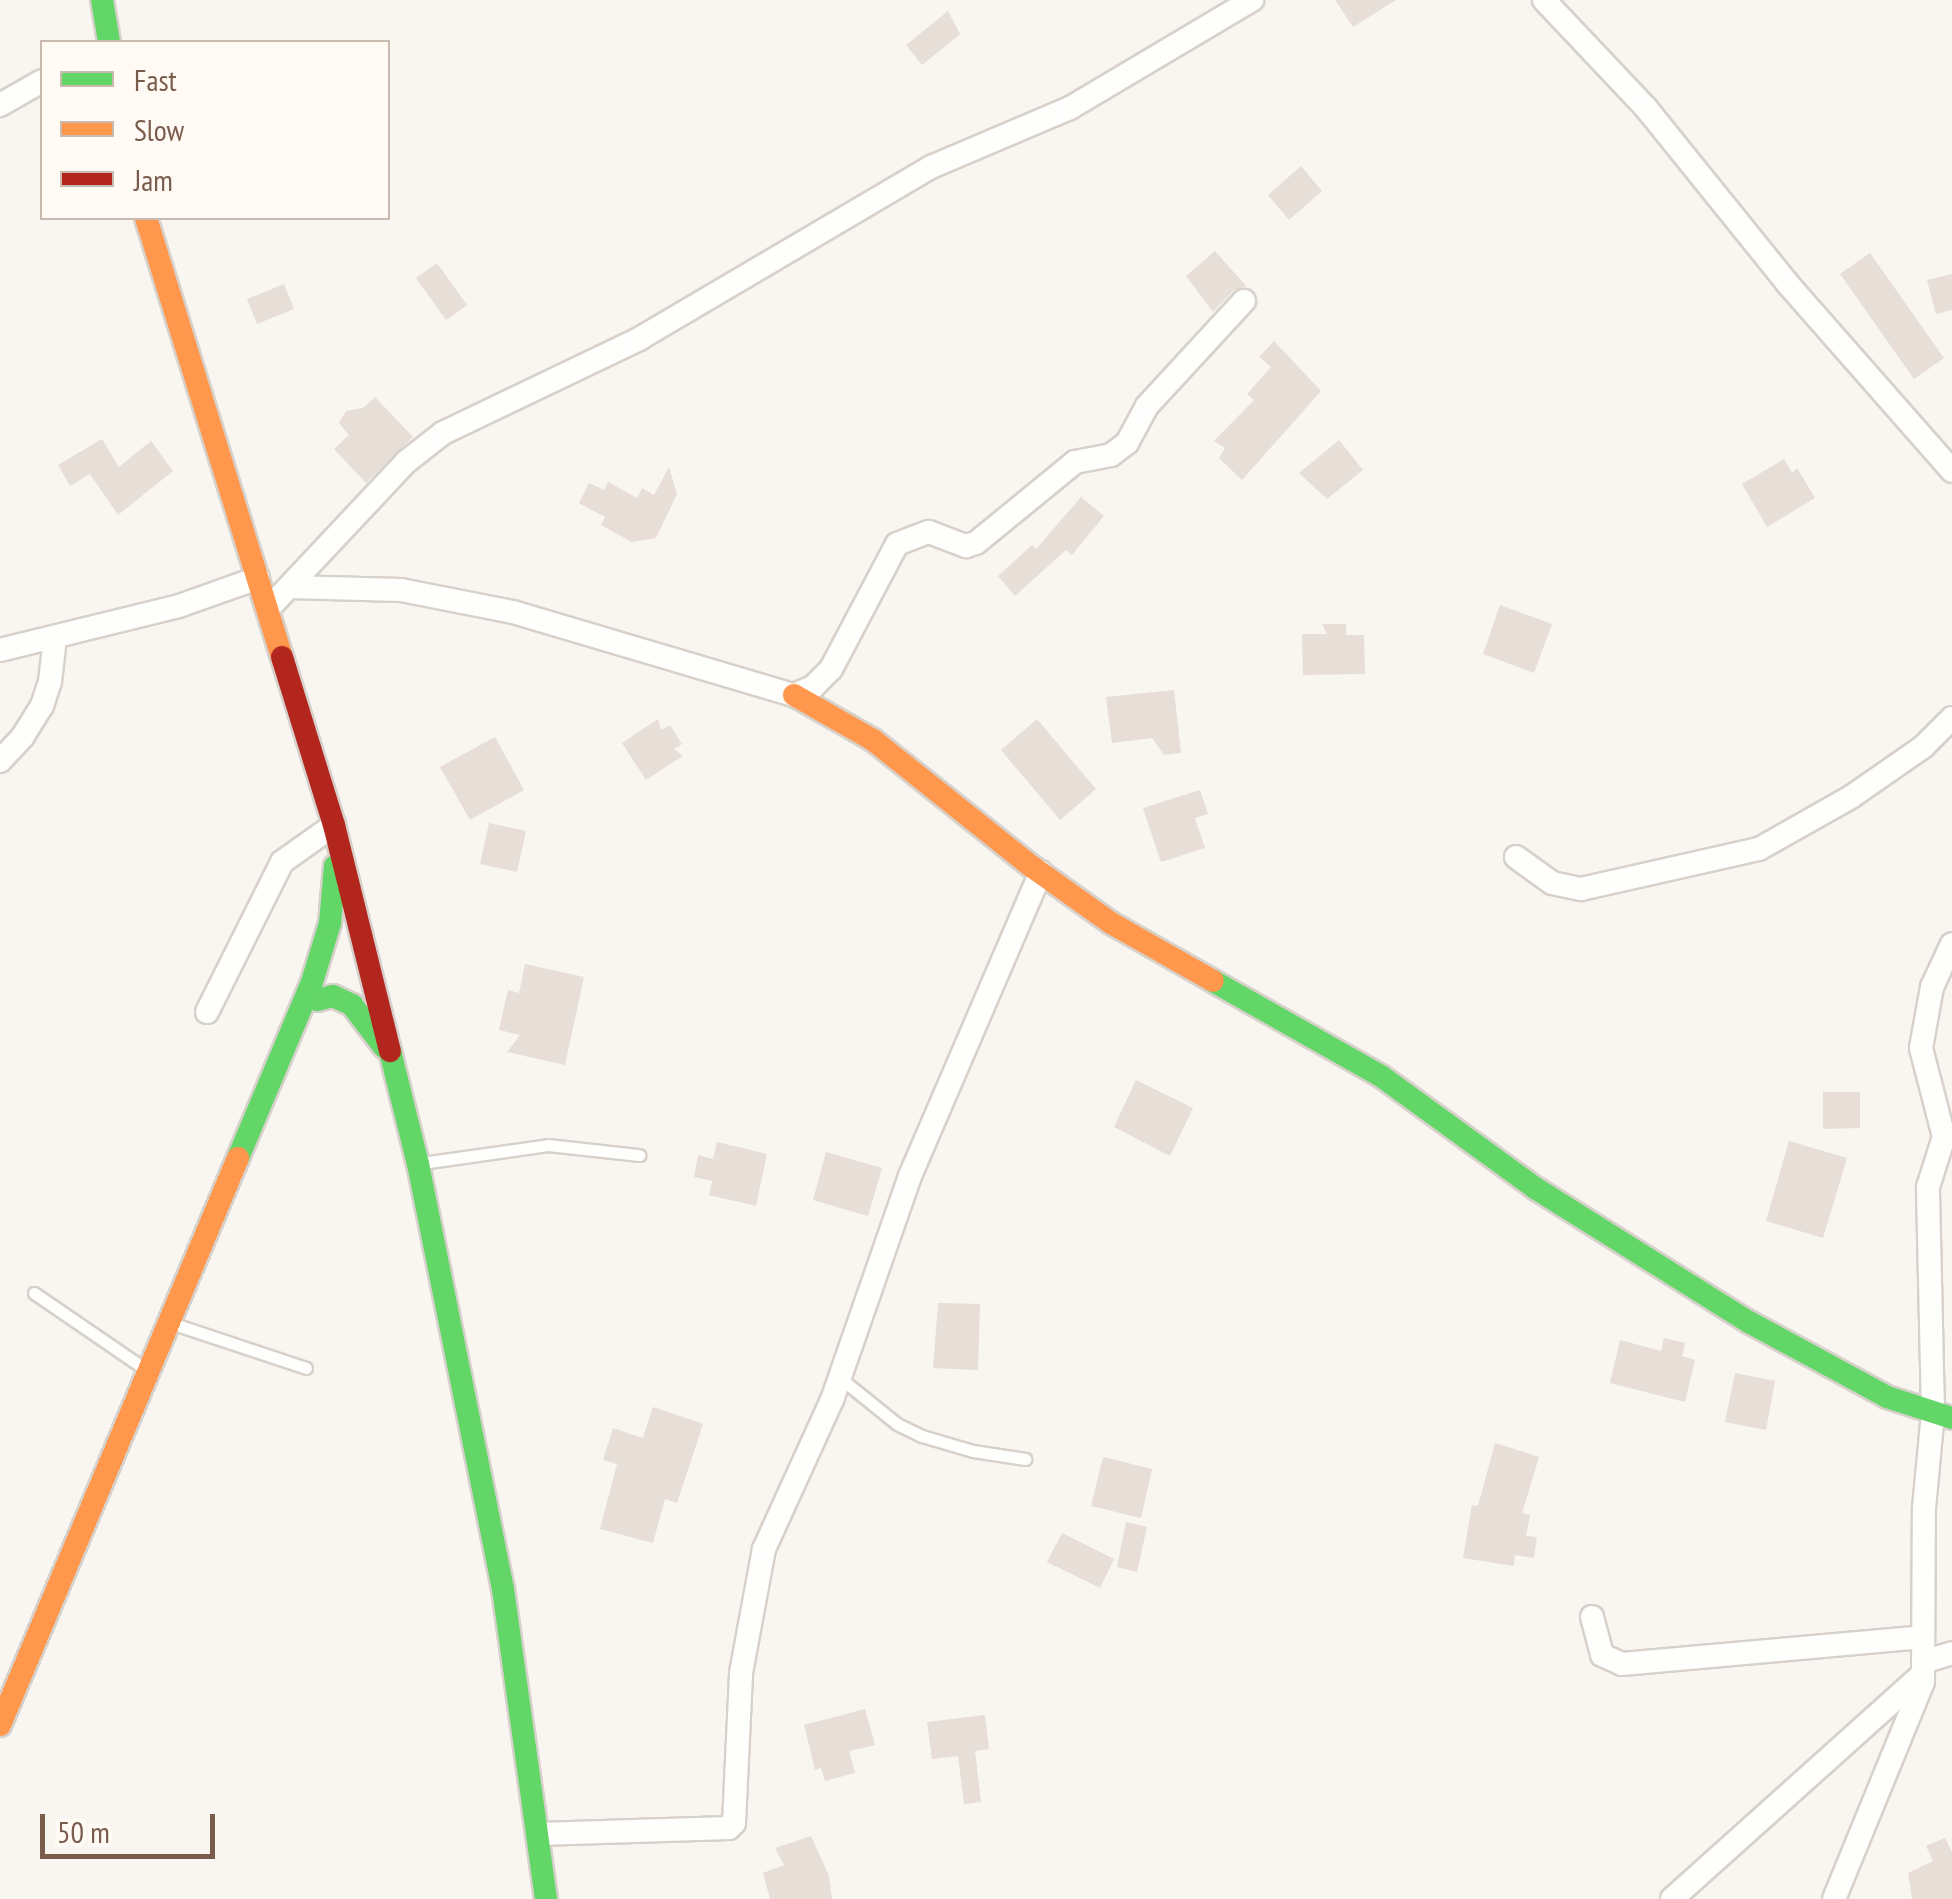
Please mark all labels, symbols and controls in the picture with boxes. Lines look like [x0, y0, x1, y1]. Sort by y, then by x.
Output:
legend [40, 40, 390, 220]
text: Fast [134, 60, 177, 99]
text: Slow [134, 110, 184, 149]
text: Jam [134, 160, 173, 199]
scale bar [45, 1794, 220, 1856]
text: 50 m [57, 1812, 110, 1851]

